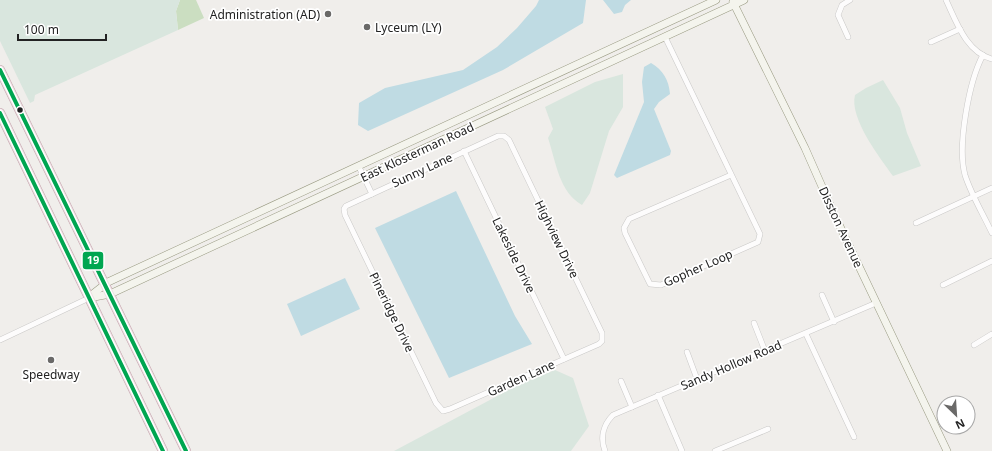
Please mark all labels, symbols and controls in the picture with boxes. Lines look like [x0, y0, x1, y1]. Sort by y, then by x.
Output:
place label: Administration (AD) [210, 6, 320, 23]
marker: Administration (AD) [323, 9, 333, 19]
scale bar [18, 16, 106, 42]
place label: Lyceum (LY) [375, 19, 442, 36]
text: 100 m [24, 21, 59, 38]
marker: Lyceum (LY) [362, 22, 372, 32]
unlabelled marker [15, 105, 25, 115]
street label: East Klosterman Road [357, 118, 477, 186]
street label: Sunny Lane [389, 148, 455, 191]
street label: Disston Avenue [815, 184, 867, 270]
street label: Highview Drive [531, 197, 583, 281]
street label: Lakeside Drive [488, 214, 540, 296]
street label: Gopher Loop [661, 245, 735, 291]
line badge: 19 [82, 251, 104, 270]
text: 19 [87, 252, 99, 267]
street label: Pineridge Drive [365, 269, 419, 355]
street label: Sandy Hollow Road [678, 336, 784, 394]
marker: Speedway [46, 355, 56, 365]
street label: Garden Lane [485, 355, 558, 400]
place label: Speedway [22, 366, 80, 383]
north arrow [936, 395, 976, 435]
text: N [953, 416, 968, 433]

